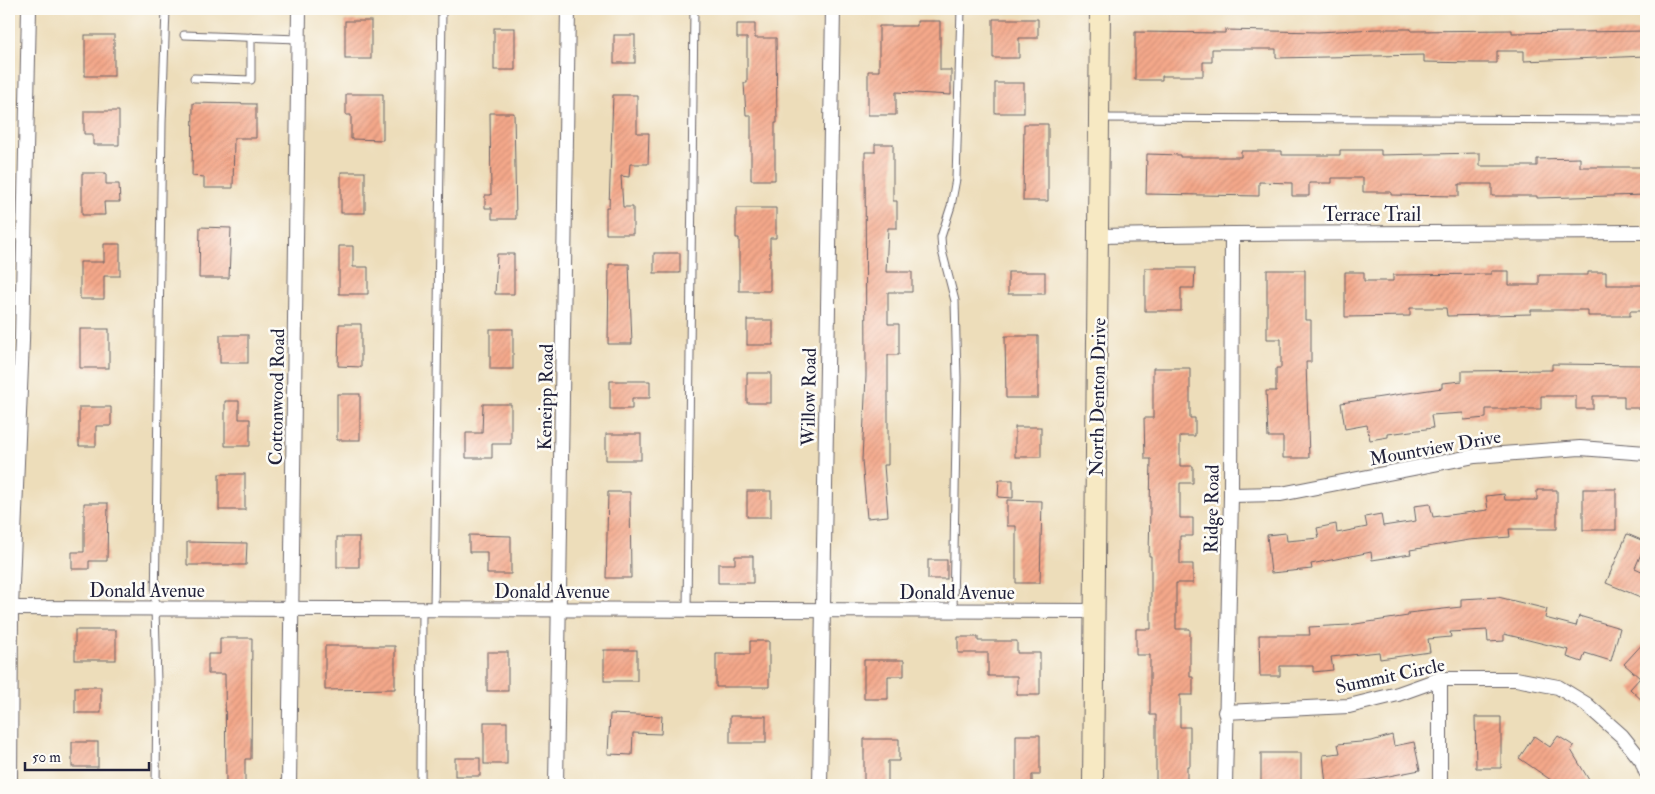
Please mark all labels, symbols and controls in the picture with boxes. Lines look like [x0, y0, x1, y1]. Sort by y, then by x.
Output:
street label: Terrace Trail [1323, 203, 1421, 227]
street label: North Denton Drive [1085, 317, 1111, 476]
street label: Cottonwood Road [264, 328, 290, 466]
street label: Keneipp Road [533, 343, 560, 451]
street label: Willow Road [796, 347, 822, 447]
street label: Mountview Drive [1368, 425, 1503, 471]
street label: Ridge Road [1199, 464, 1225, 554]
street label: Donald Avenue [89, 579, 205, 603]
street label: Donald Avenue [494, 580, 610, 604]
street label: Donald Avenue [899, 581, 1015, 605]
street label: Summit Circle [1333, 653, 1447, 699]
scale bar [25, 739, 149, 771]
text: 50 m [32, 748, 61, 767]

